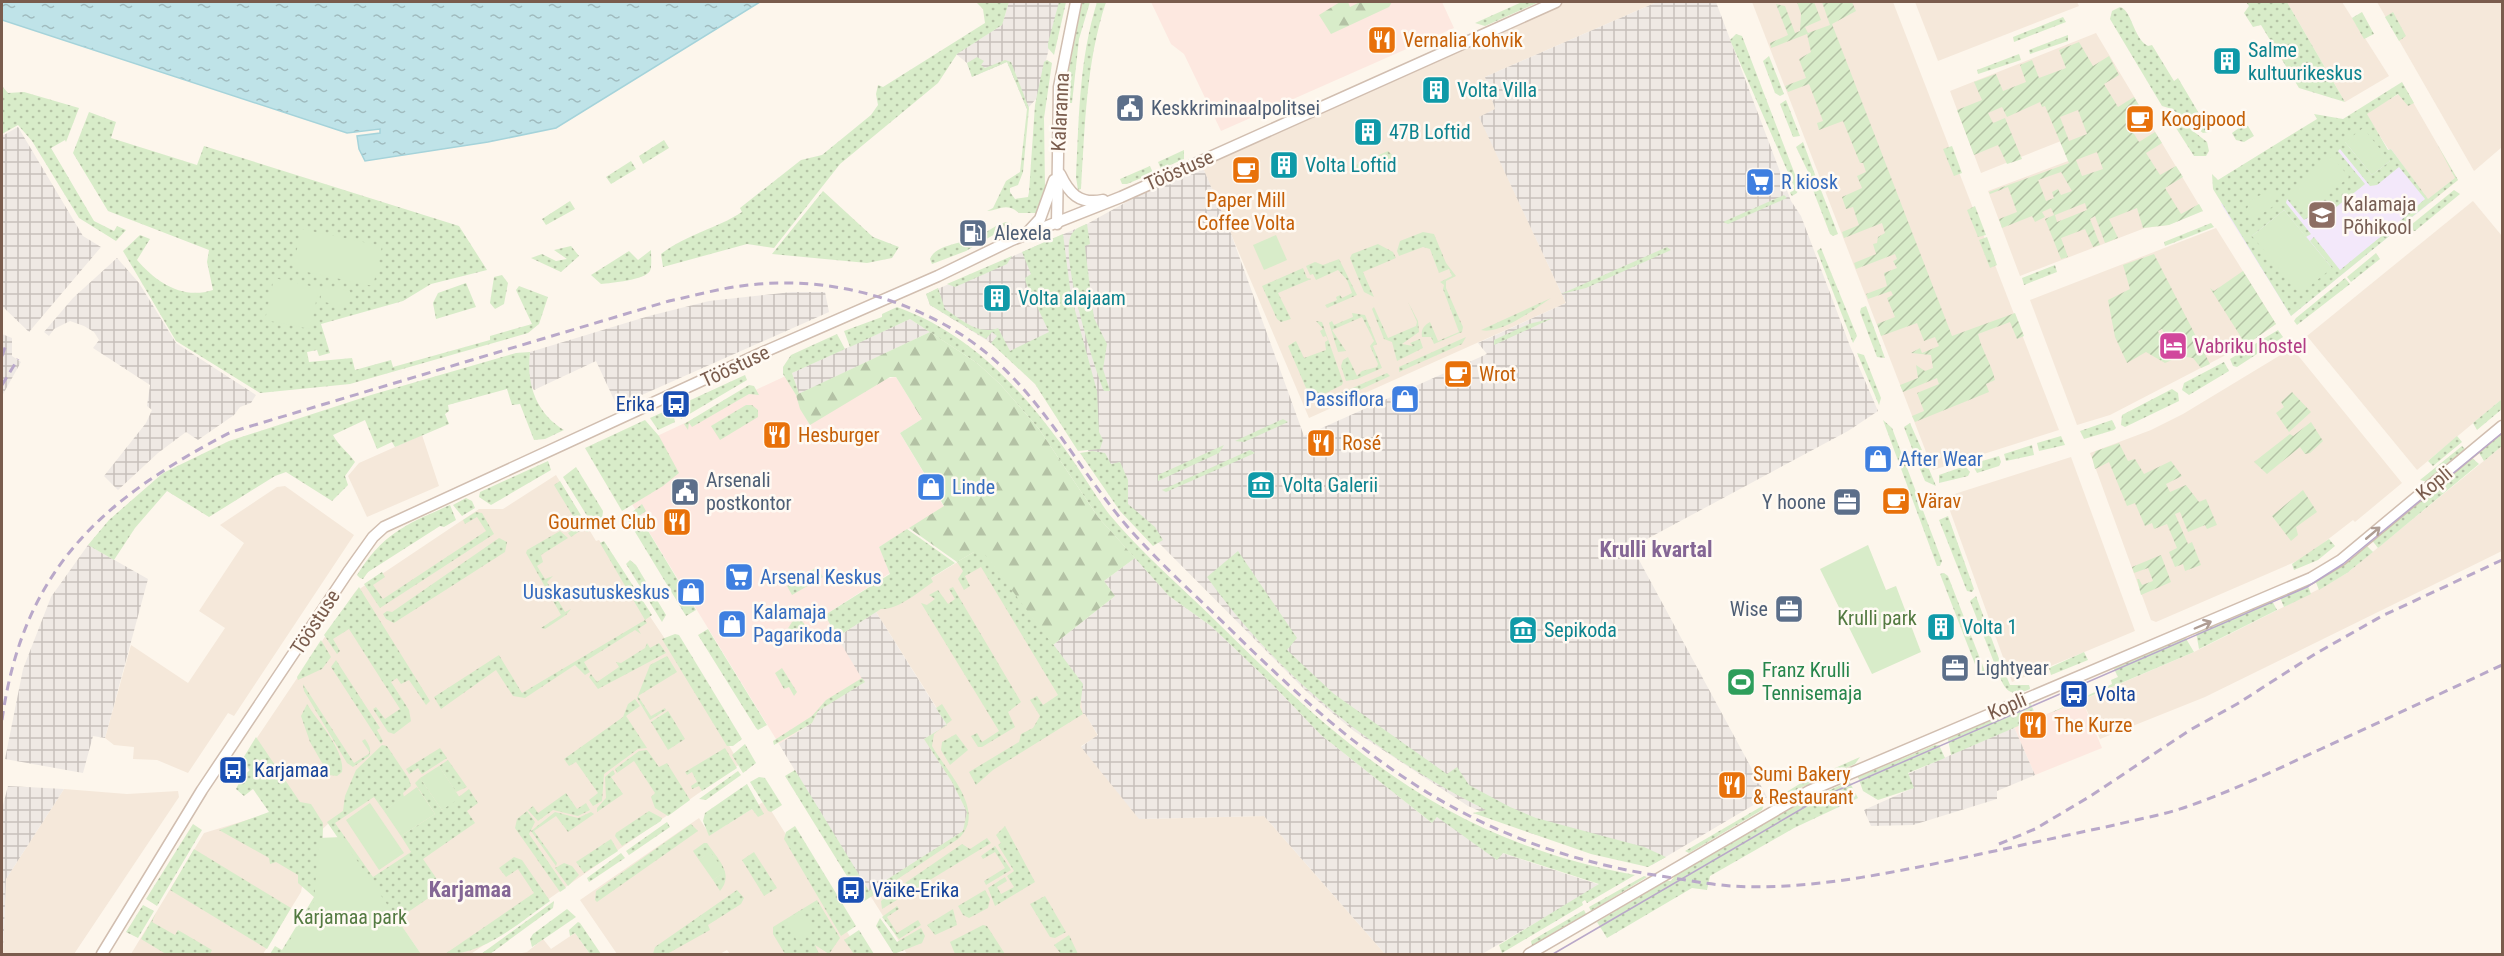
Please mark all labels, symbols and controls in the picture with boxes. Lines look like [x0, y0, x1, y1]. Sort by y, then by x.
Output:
restaurant icon: Vernalia kohvik [1366, 24, 1398, 56]
place label: Vernalia kohvik [1403, 28, 1523, 52]
place label: Salme kultuurikeskus [2248, 38, 2362, 85]
building icon: Salme kultuurikeskus [2211, 45, 2243, 77]
street label: Kalaranna [1046, 72, 1074, 152]
building icon: Volta Villa [1420, 74, 1452, 106]
place label: Volta Villa [1457, 78, 1537, 102]
public building icon: Keskkriminaalpolitsei [1114, 92, 1146, 124]
place label: Keskkriminaalpolitsei [1151, 96, 1320, 120]
cafe icon: Koogipood [2124, 103, 2156, 135]
place label: Koogipood [2161, 107, 2246, 131]
building icon: 47B Loftid [1352, 116, 1384, 148]
place label: 47B Loftid [1389, 120, 1471, 144]
street label: Tööstuse [1141, 144, 1217, 196]
building icon: Volta Loftid [1268, 149, 1300, 181]
place label: Volta Loftid [1305, 153, 1397, 177]
cafe icon: Paper Mill Coffee Volta [1230, 154, 1262, 186]
supermarket icon: R kiosk [1744, 166, 1776, 198]
place label: R kiosk [1781, 170, 1838, 194]
place label: Paper Mill Coffee Volta [1197, 188, 1295, 235]
place label: Kalamaja Põhikool [2343, 192, 2416, 239]
school or university icon: Kalamaja Põhikool [2306, 199, 2338, 231]
fuel station icon: Alexela [957, 217, 989, 249]
place label: Alexela [994, 221, 1052, 245]
building icon: Volta alajaam [981, 282, 1013, 314]
place label: Volta alajaam [1018, 286, 1126, 310]
hotel icon: Vabriku hostel [2157, 330, 2189, 362]
place label: Vabriku hostel [2194, 334, 2307, 358]
street label: Tööstuse [697, 340, 773, 392]
cafe icon: Wrot [1442, 358, 1474, 390]
place label: Wrot [1479, 362, 1516, 386]
shop icon: Passiflora [1389, 383, 1421, 415]
place label: Passiflora [1305, 387, 1384, 411]
bus stop icon: Erika [660, 388, 692, 420]
place label: Erika [616, 392, 655, 416]
restaurant icon: Hesburger [761, 419, 793, 451]
place label: Hesburger [798, 423, 880, 447]
restaurant icon: Rosé [1305, 427, 1337, 459]
place label: Rosé [1342, 431, 1381, 455]
shop icon: After Wear [1862, 443, 1894, 475]
place label: After Wear [1899, 447, 1983, 471]
street label: Kopli [2411, 461, 2457, 505]
place label: Arsenali postkontor [706, 468, 792, 515]
museum icon: Volta Galerii [1245, 469, 1277, 501]
shop icon: Linde [915, 471, 947, 503]
place label: Volta Galerii [1282, 473, 1378, 497]
place label: Linde [952, 475, 995, 499]
public building icon: Arsenali postkontor [669, 476, 701, 508]
cafe icon: Värav [1880, 485, 1912, 517]
office icon: Y hoone [1831, 486, 1863, 518]
place label: Värav [1917, 489, 1961, 513]
place label: Y hoone [1762, 490, 1826, 514]
restaurant icon: Gourmet Club [661, 506, 693, 538]
place label: Gourmet Club [548, 510, 656, 534]
one-way arrow [2365, 526, 2380, 540]
district label: Krulli kvartal [1599, 537, 1713, 562]
supermarket icon: Arsenal Keskus [723, 561, 755, 593]
place label: Arsenal Keskus [760, 565, 882, 589]
shop icon: Uuskasutuskeskus [675, 576, 707, 608]
place label: Uuskasutuskeskus [523, 580, 670, 604]
street label: Tööstuse [285, 585, 345, 659]
office icon: Wise [1773, 593, 1805, 625]
place label: Wise [1730, 597, 1768, 621]
place label: Kalamaja Pagarikoda [753, 600, 842, 647]
park label: Krulli park [1837, 606, 1917, 630]
shop icon: Kalamaja Pagarikoda [716, 608, 748, 640]
building icon: Volta 1 [1925, 611, 1957, 643]
museum icon: Sepikoda [1507, 614, 1539, 646]
place label: Volta 1 [1962, 615, 2017, 639]
place label: Sepikoda [1544, 618, 1617, 642]
one-way arrow [2193, 619, 2212, 630]
office icon: Lightyear [1939, 652, 1971, 684]
place label: Lightyear [1976, 656, 2049, 680]
place label: Franz Krulli Tennisemaja [1762, 658, 1862, 705]
sports icon: Franz Krulli Tennisemaja [1725, 666, 1757, 698]
bus stop icon: Volta [2058, 678, 2090, 710]
place label: Volta [2095, 682, 2136, 706]
street label: Kopli [1984, 687, 2030, 725]
restaurant icon: The Kurze [2017, 709, 2049, 741]
place label: The Kurze [2054, 713, 2132, 737]
bus stop icon: Karjamaa [217, 754, 249, 786]
place label: Karjamaa [254, 758, 329, 782]
place label: Sumi Bakery & Restaurant [1753, 762, 1854, 809]
restaurant icon: Sumi Bakery & Restaurant [1716, 769, 1748, 801]
bus stop icon: Väike-Erika [835, 874, 867, 906]
district label: Karjamaa [429, 877, 511, 902]
place label: Väike-Erika [872, 878, 959, 902]
park label: Karjamaa park [293, 905, 407, 929]

